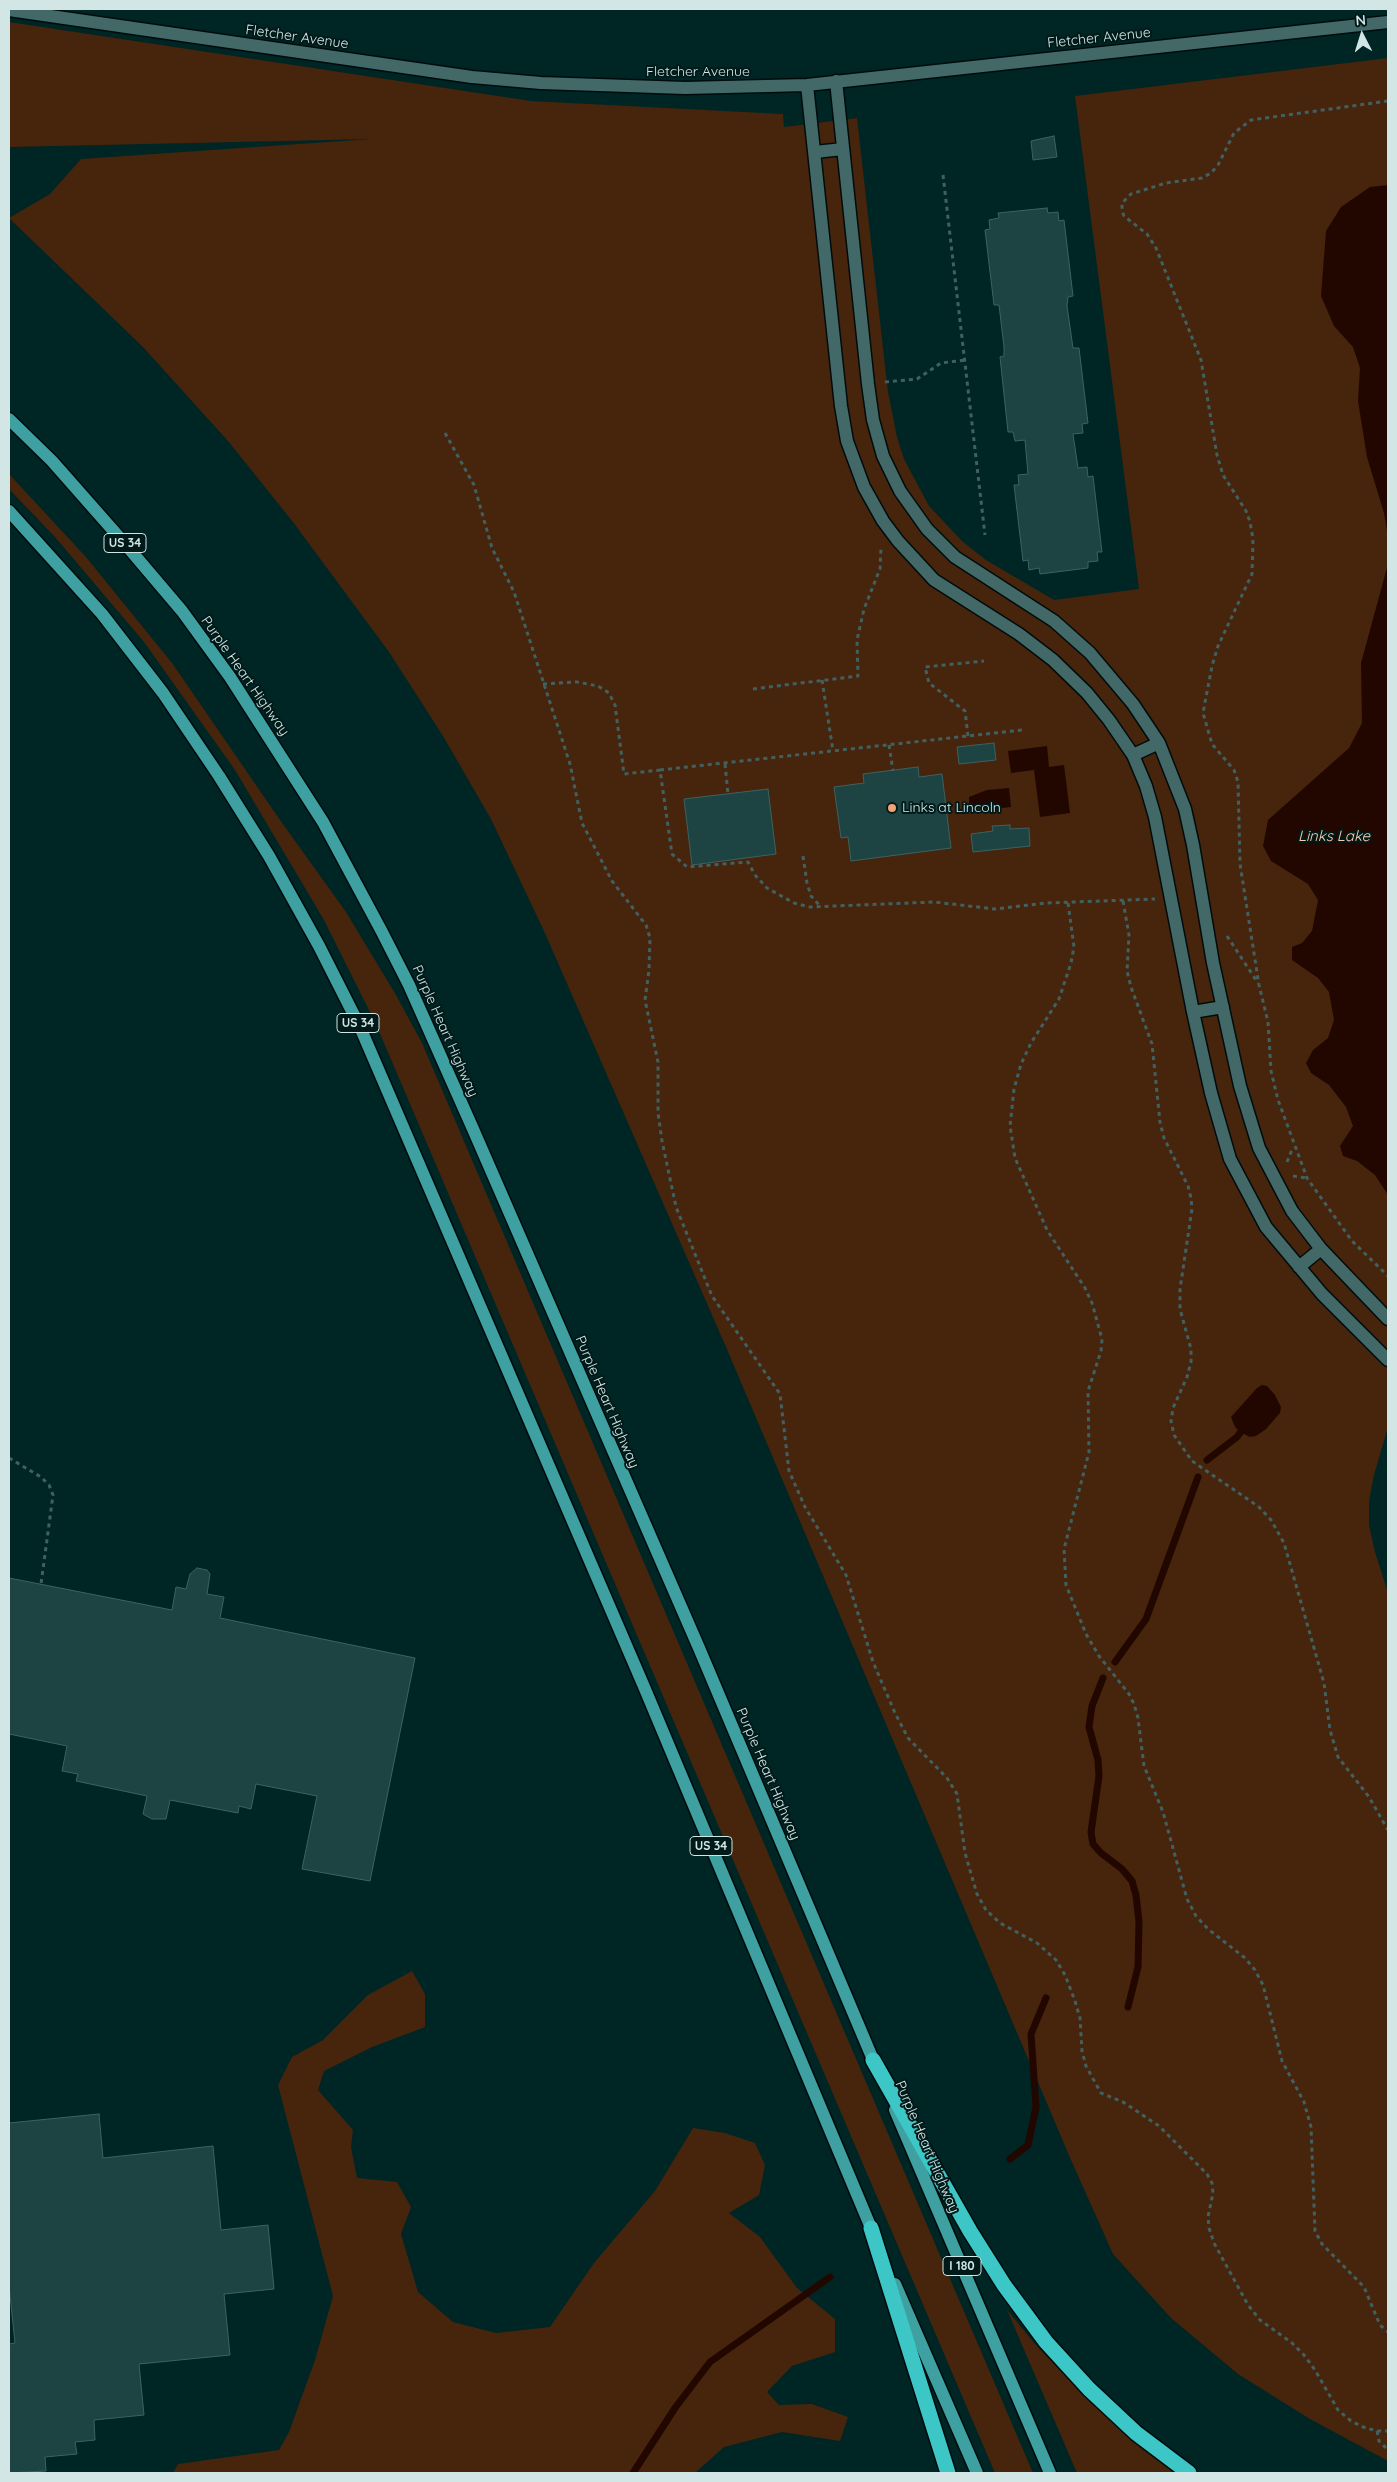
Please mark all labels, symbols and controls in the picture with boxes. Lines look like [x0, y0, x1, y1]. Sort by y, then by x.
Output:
north arrow [1337, 10, 1387, 60]
text: N [1355, 11, 1367, 29]
street label: Fletcher Avenue [244, 21, 350, 53]
street label: Fletcher Avenue [1047, 24, 1151, 52]
street label: Fletcher Avenue [646, 64, 750, 80]
road number: US 34 [104, 534, 146, 552]
street label: Purple Heart Highway [197, 613, 293, 739]
place label: Links at Lincoln [902, 800, 1001, 816]
marker: Links at Lincoln [886, 802, 898, 814]
water label: Links Lake [1298, 827, 1370, 845]
street label: Purple Heart Highway [408, 963, 482, 1099]
road number: US 34 [337, 1014, 379, 1032]
street label: Purple Heart Highway [571, 1333, 643, 1471]
street label: Purple Heart Highway [732, 1705, 804, 1843]
road number: US 34 [690, 1836, 732, 1855]
street label: Purple Heart Highway [891, 2078, 963, 2216]
road number: I 180 [943, 2256, 981, 2276]

